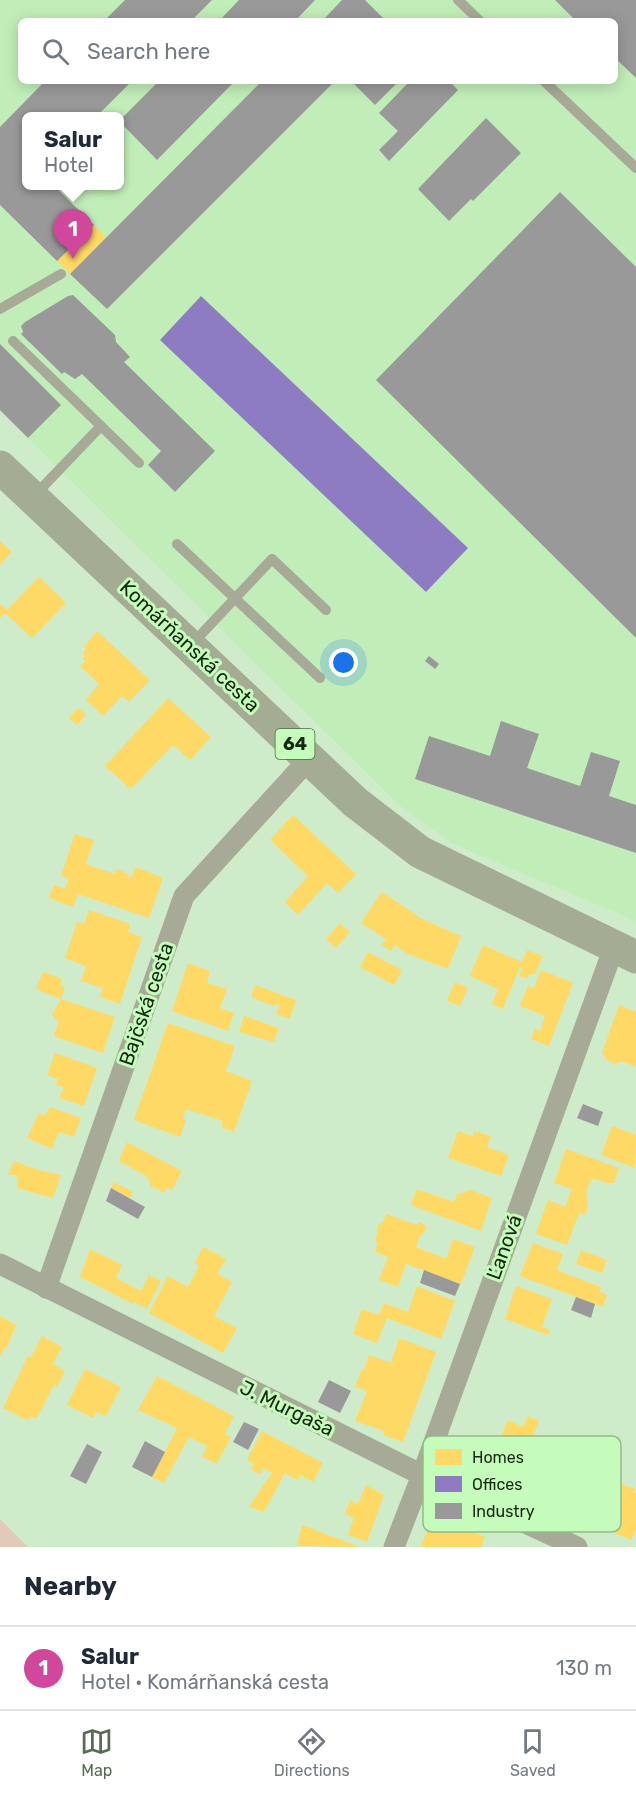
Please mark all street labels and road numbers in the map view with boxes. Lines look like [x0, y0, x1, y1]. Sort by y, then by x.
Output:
street label: Komárňanská cesta [115, 575, 265, 717]
road number: 64 [276, 729, 314, 759]
street label: Bajčská cesta [114, 939, 178, 1069]
street label: Ľanová [481, 1211, 527, 1283]
street label: J. Murgaša [236, 1375, 338, 1441]

